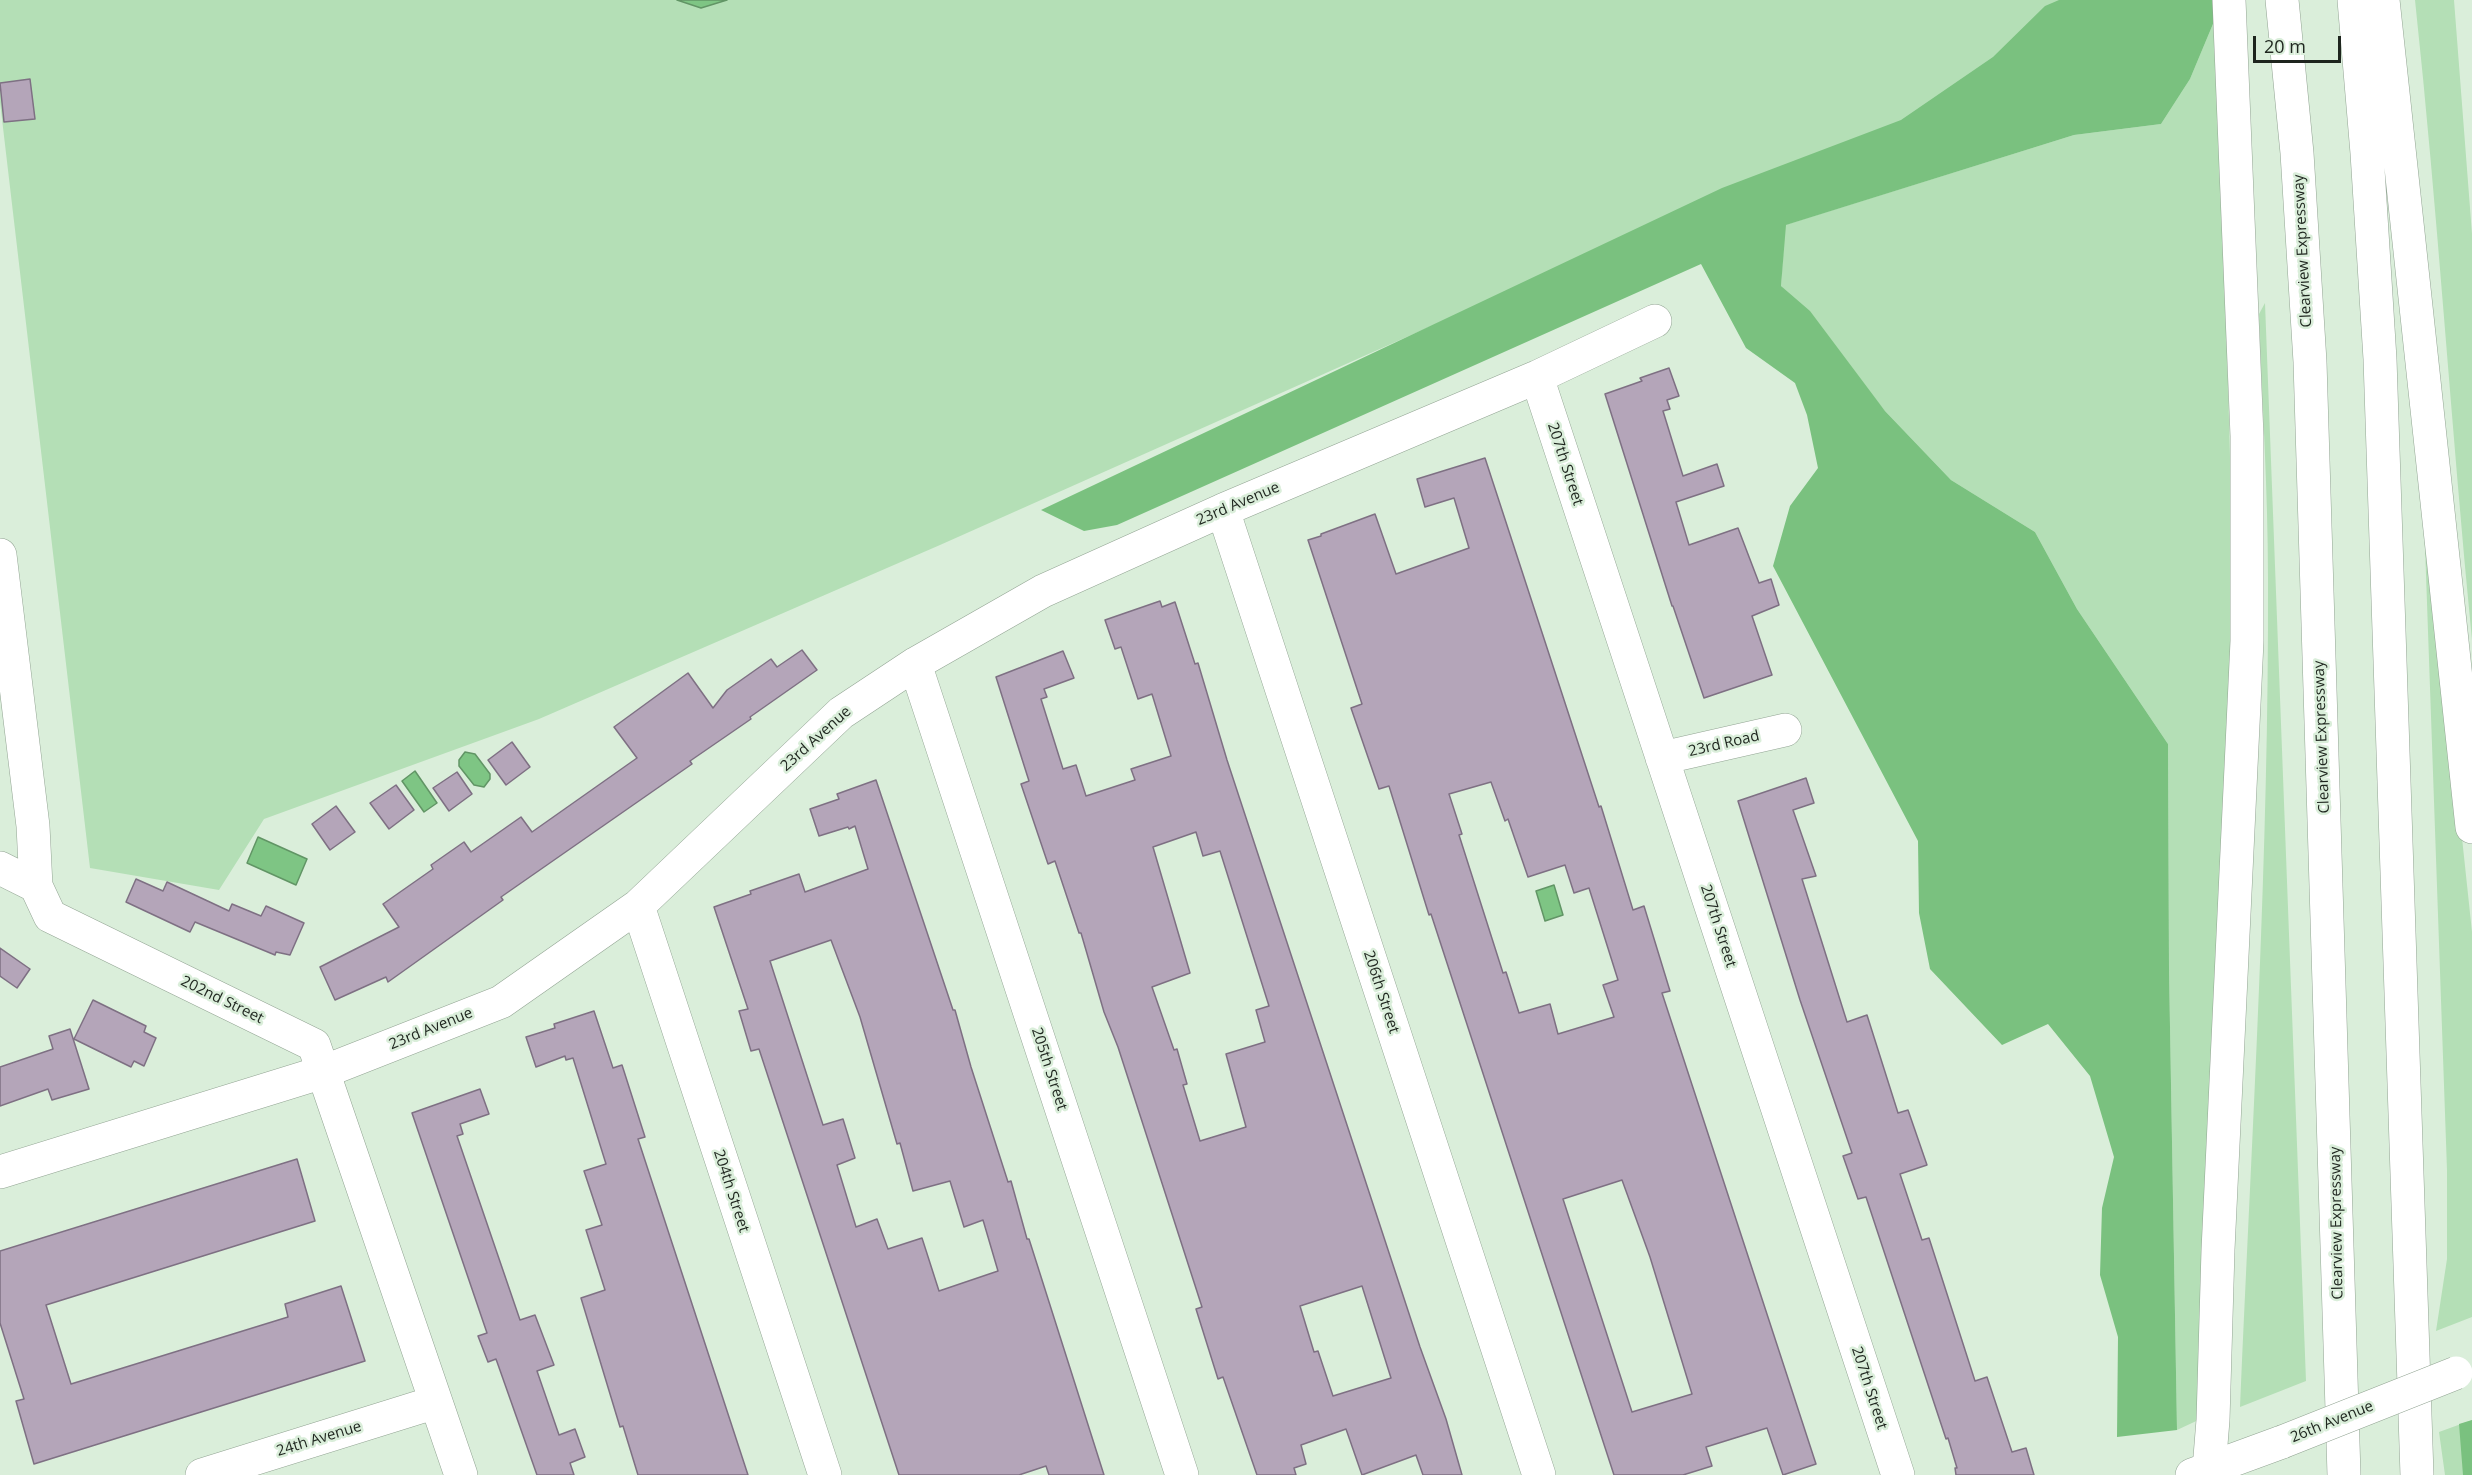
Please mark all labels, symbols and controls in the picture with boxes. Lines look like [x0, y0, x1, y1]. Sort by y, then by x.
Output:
scale bar [2256, 24, 2344, 62]
text: 20 m [2264, 34, 2306, 58]
street label: Clearview Expressway [2290, 174, 2316, 328]
street label: 207th Street [1543, 420, 1587, 508]
street label: 23rd Avenue [1194, 478, 1282, 530]
street label: Clearview Expressway [2310, 660, 2334, 814]
street label: 23rd Avenue [777, 703, 855, 775]
street label: 23rd Road [1687, 727, 1761, 761]
street label: 207th Street [1696, 882, 1740, 970]
street label: 206th Street [1359, 948, 1403, 1036]
street label: 202nd Street [178, 972, 266, 1028]
street label: 23rd Avenue [387, 1004, 475, 1054]
street label: 205th Street [1027, 1025, 1071, 1113]
street label: Clearview Expressway [2327, 1146, 2347, 1300]
street label: 204th Street [709, 1147, 753, 1235]
street label: 207th Street [1847, 1344, 1891, 1432]
street label: 26th Avenue [2288, 1397, 2376, 1447]
street label: 24th Avenue [274, 1418, 364, 1460]

